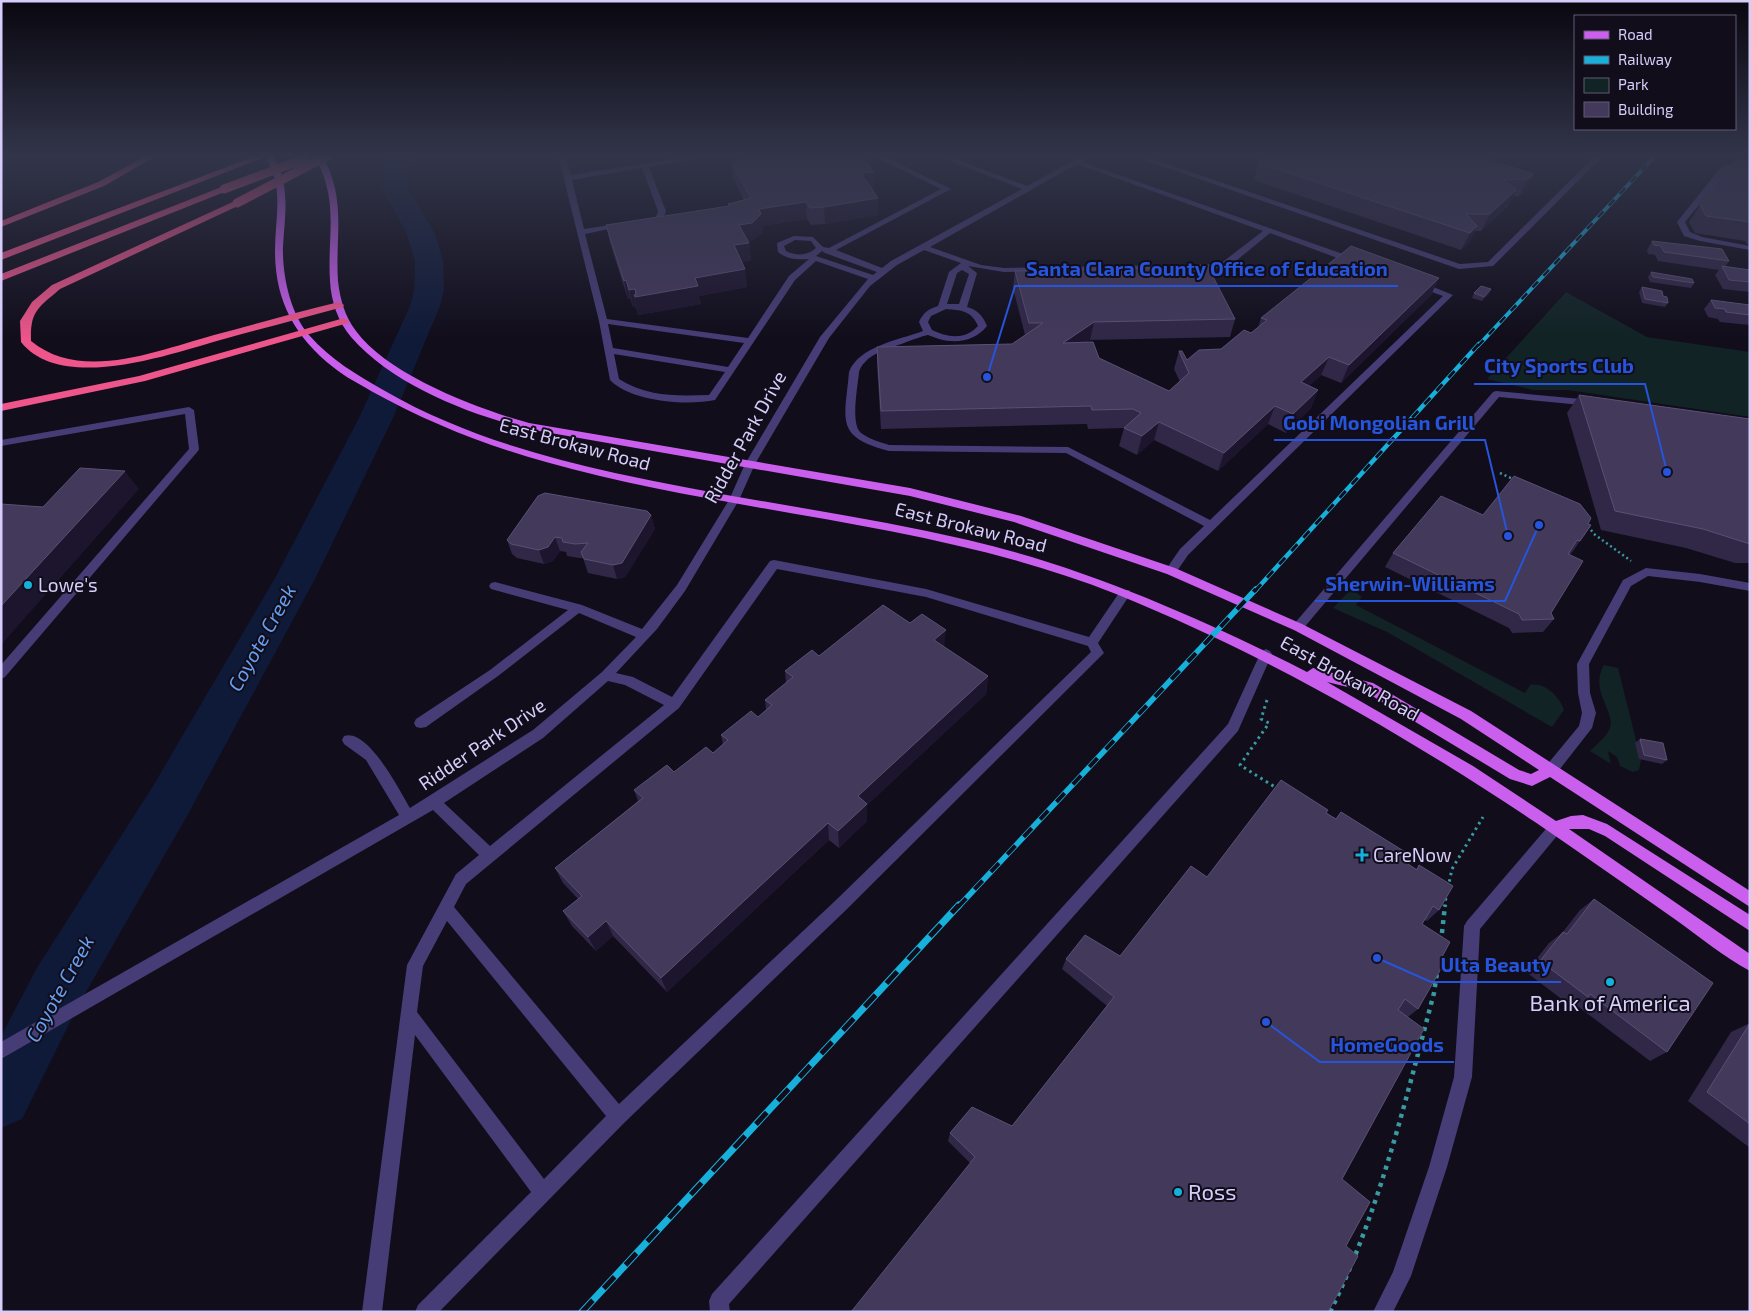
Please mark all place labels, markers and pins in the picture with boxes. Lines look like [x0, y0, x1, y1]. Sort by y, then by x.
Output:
callout: Santa Clara County Office of Education [1015, 251, 1398, 286]
callout: City Sports Club [1474, 349, 1645, 384]
callout: Gobi Mongolian Grill [1274, 405, 1485, 440]
callout: Sherwin-Williams [1315, 566, 1505, 601]
place label: Lowe's [38, 573, 98, 596]
marker: Lowe's [22, 579, 34, 591]
place label: CareNow [1373, 843, 1452, 866]
marker: CareNow [1355, 848, 1369, 862]
callout: Ulta Beauty [1431, 947, 1561, 982]
marker: Bank of America [1604, 976, 1616, 988]
place label: Bank of America [1529, 989, 1691, 1015]
callout: HomeGoods [1320, 1027, 1454, 1062]
place label: Ross [1188, 1178, 1236, 1204]
marker: Ross [1172, 1186, 1184, 1198]

